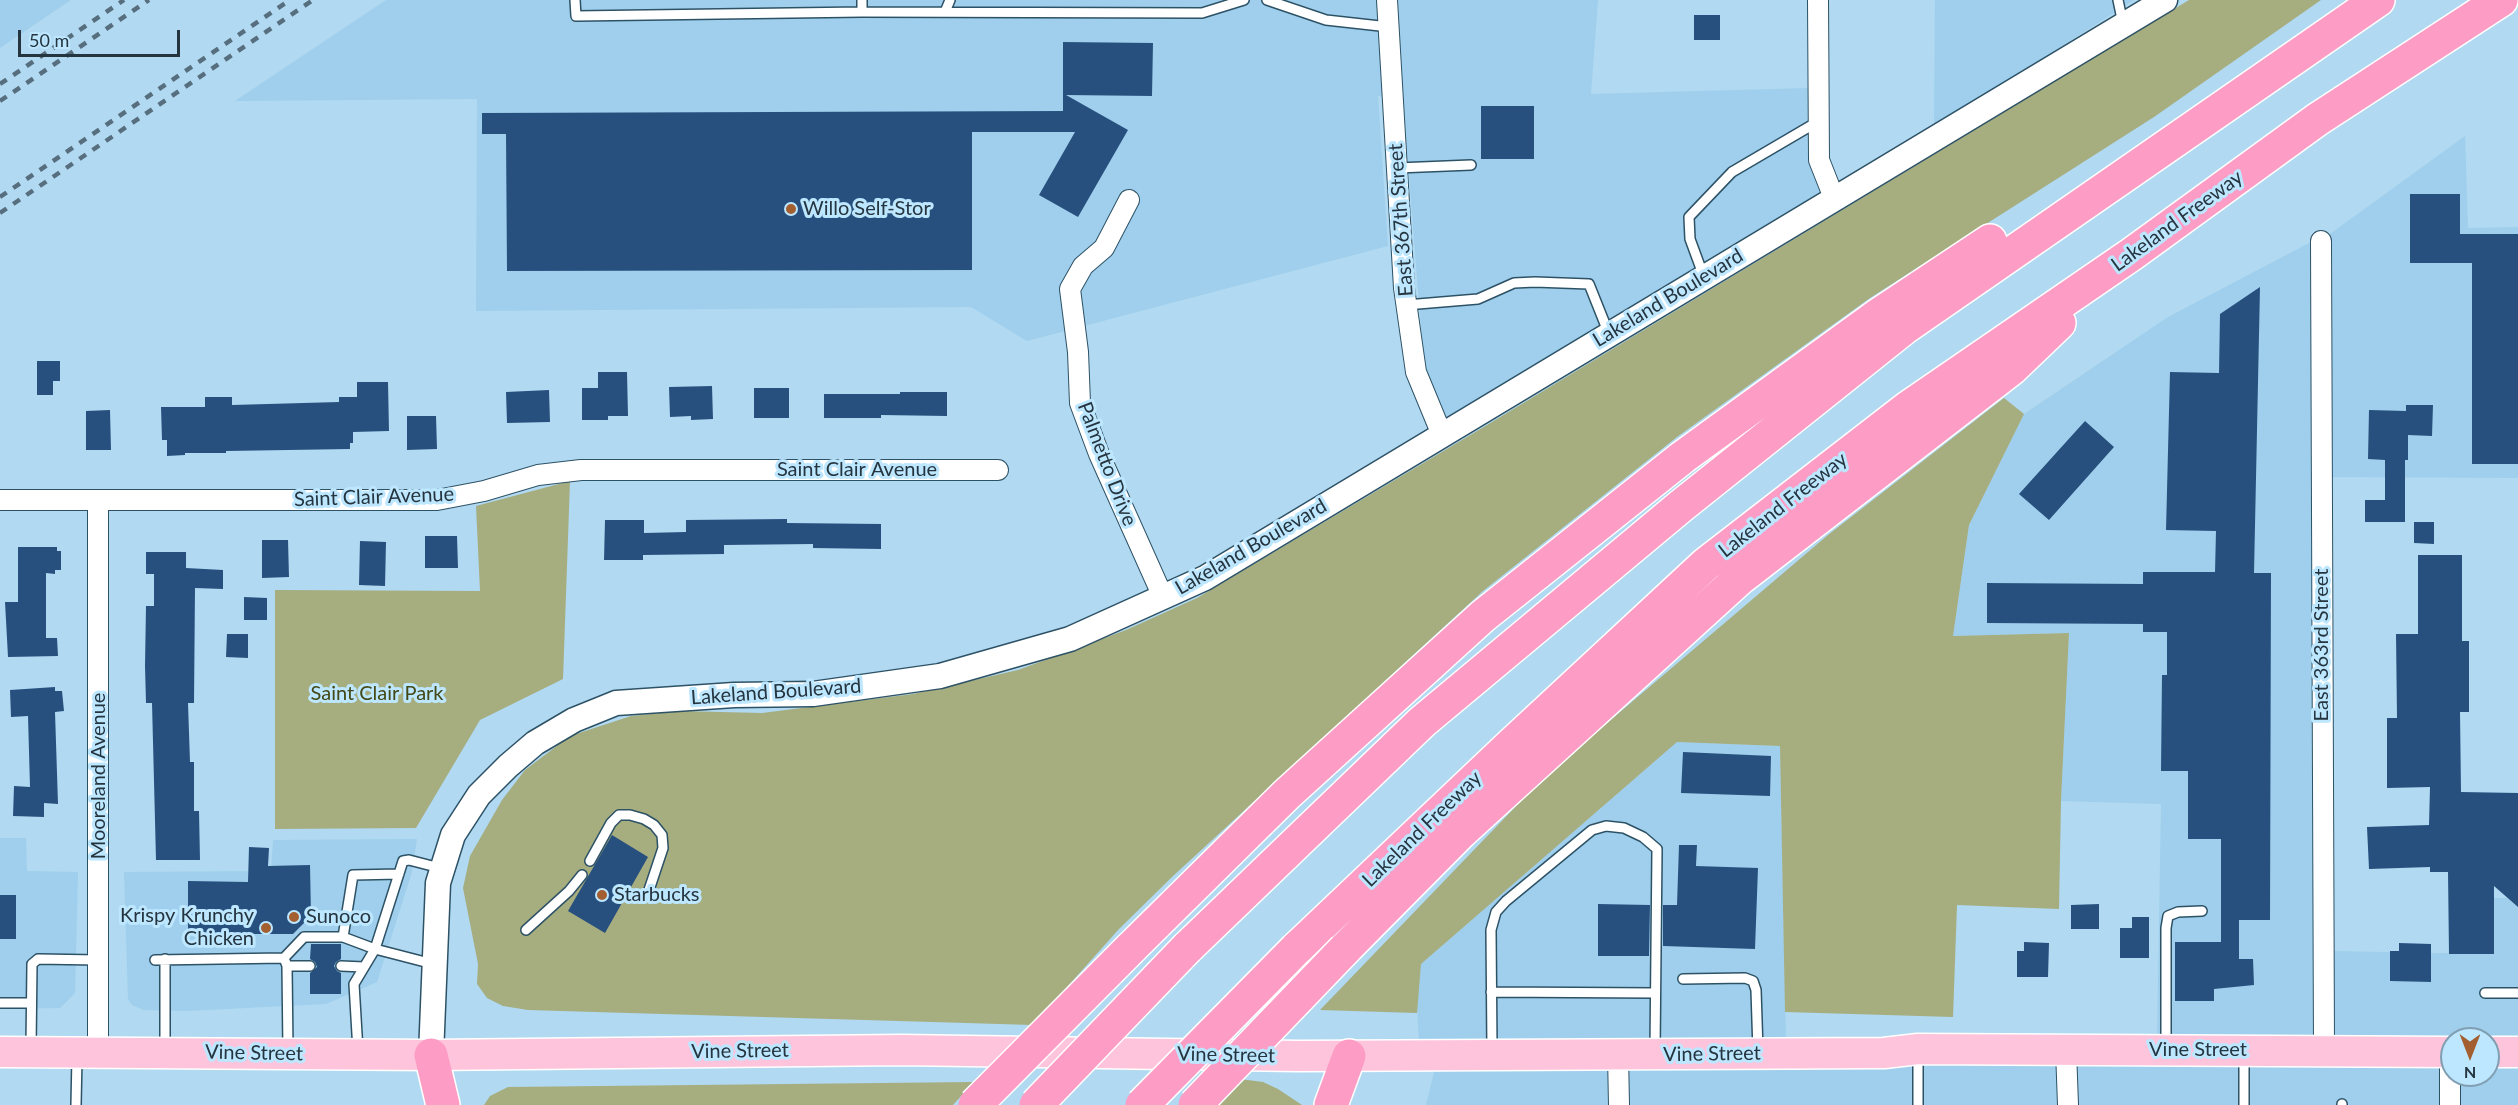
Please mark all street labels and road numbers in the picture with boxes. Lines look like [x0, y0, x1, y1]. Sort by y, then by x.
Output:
street label: East 367th Street [1384, 143, 1418, 297]
street label: Lakeland Freeway [2107, 165, 2247, 277]
street label: Lakeland Boulevard [1589, 244, 1747, 352]
street label: Palmetto Drive [1072, 399, 1142, 529]
street label: Lakeland Freeway [1714, 447, 1852, 563]
street label: Saint Clair Avenue [777, 458, 937, 482]
street label: Saint Clair Avenue [294, 482, 454, 512]
street label: Lakeland Boulevard [1171, 494, 1331, 600]
street label: East 363rd Street [2310, 569, 2334, 721]
street label: Lakeland Boulevard [690, 674, 862, 710]
street label: Mooreland Avenue [87, 693, 111, 859]
street label: Lakeland Freeway [1357, 766, 1487, 892]
street label: Vine Street [691, 1038, 789, 1064]
street label: Vine Street [2149, 1038, 2247, 1062]
street label: Vine Street [205, 1040, 303, 1066]
street label: Vine Street [1663, 1041, 1761, 1067]
street label: Vine Street [1177, 1042, 1275, 1068]

